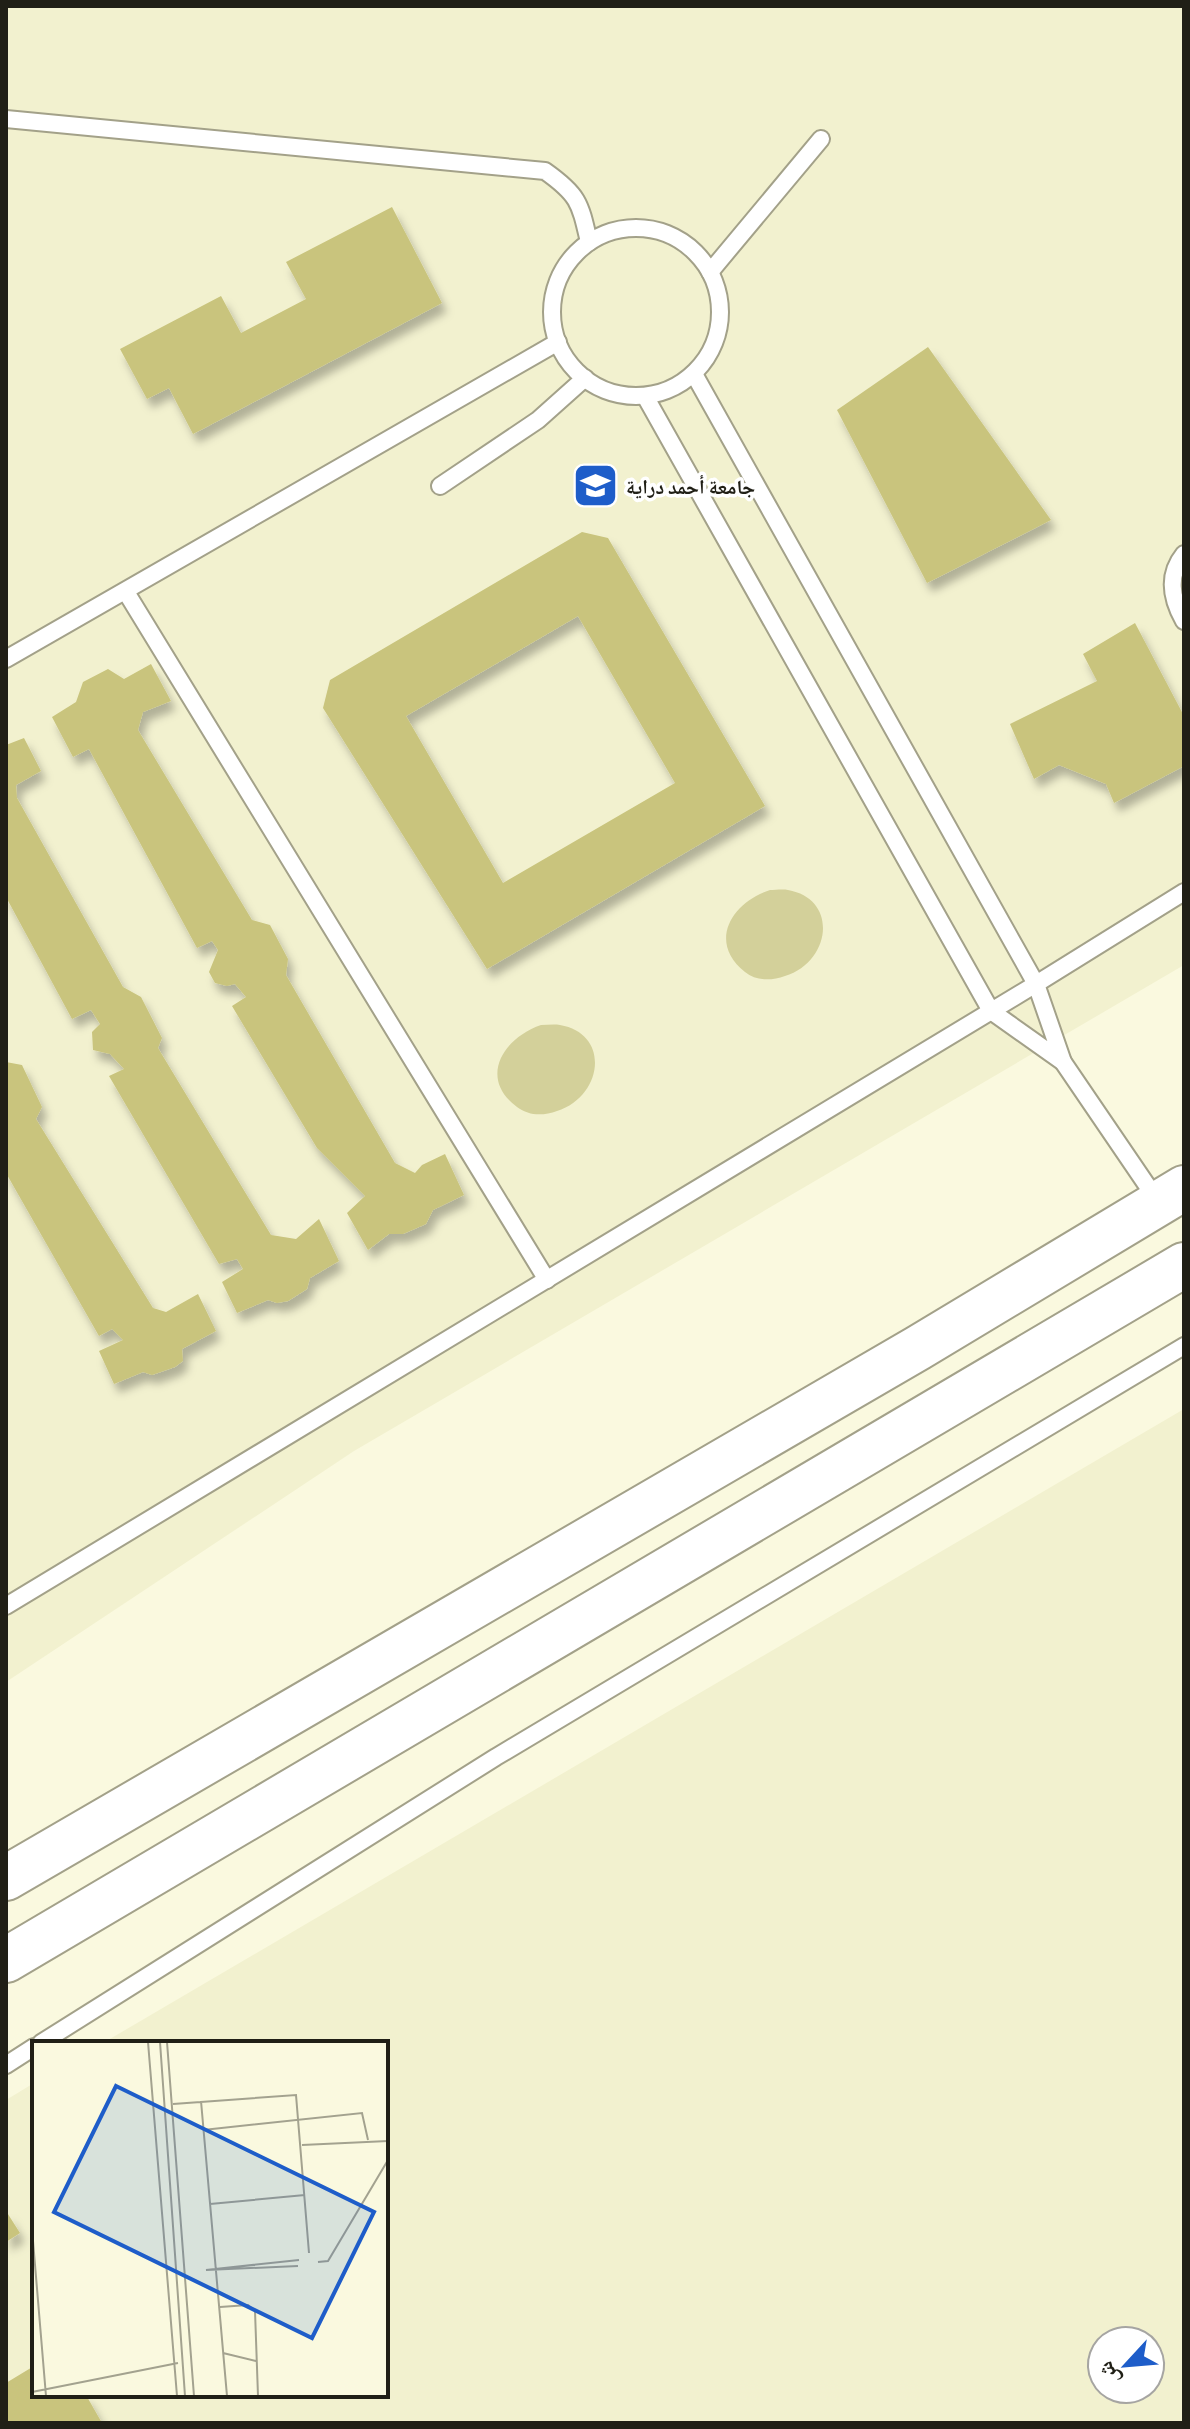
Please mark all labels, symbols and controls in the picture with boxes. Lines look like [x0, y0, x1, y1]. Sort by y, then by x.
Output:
school or university icon: جامعة أحمد دراية [571, 462, 619, 510]
place label: جامعة أحمد دراية [626, 474, 755, 499]
inset map [32, 2041, 388, 2397]
north arrow [1086, 2325, 1166, 2405]
text: ش [1090, 2357, 1126, 2390]

